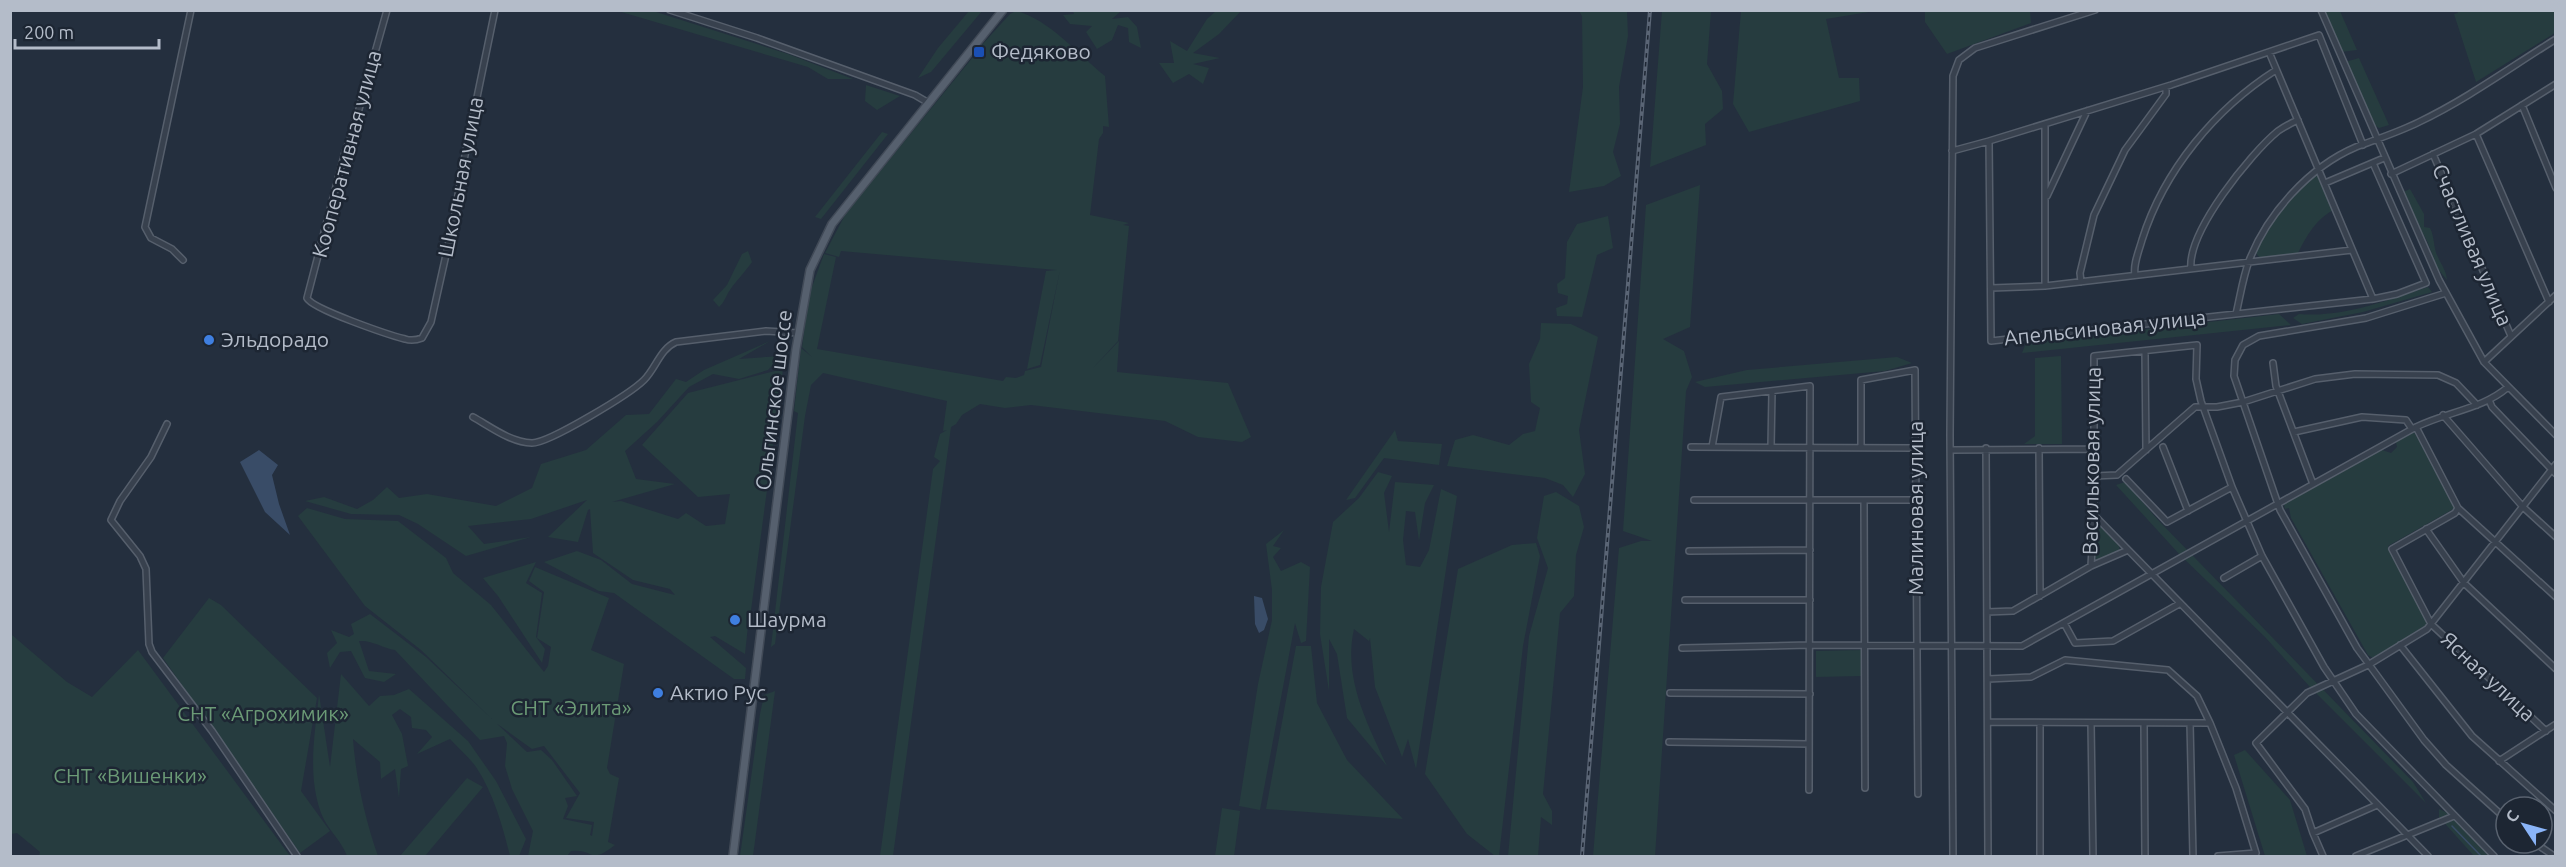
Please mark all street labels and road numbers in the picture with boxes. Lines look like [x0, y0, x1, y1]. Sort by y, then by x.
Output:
street label: Кооперативная улица [307, 47, 385, 260]
street label: Школьная улица [433, 95, 487, 259]
street label: Счастливая улица [2428, 160, 2518, 329]
street label: Апельсиновая улица [2003, 304, 2207, 350]
street label: Ольгинское шоссе [750, 308, 796, 491]
street label: Васильковая улица [2077, 367, 2105, 555]
street label: Малиновая улица [1903, 421, 1927, 595]
street label: Ясная улица [2437, 627, 2541, 726]

